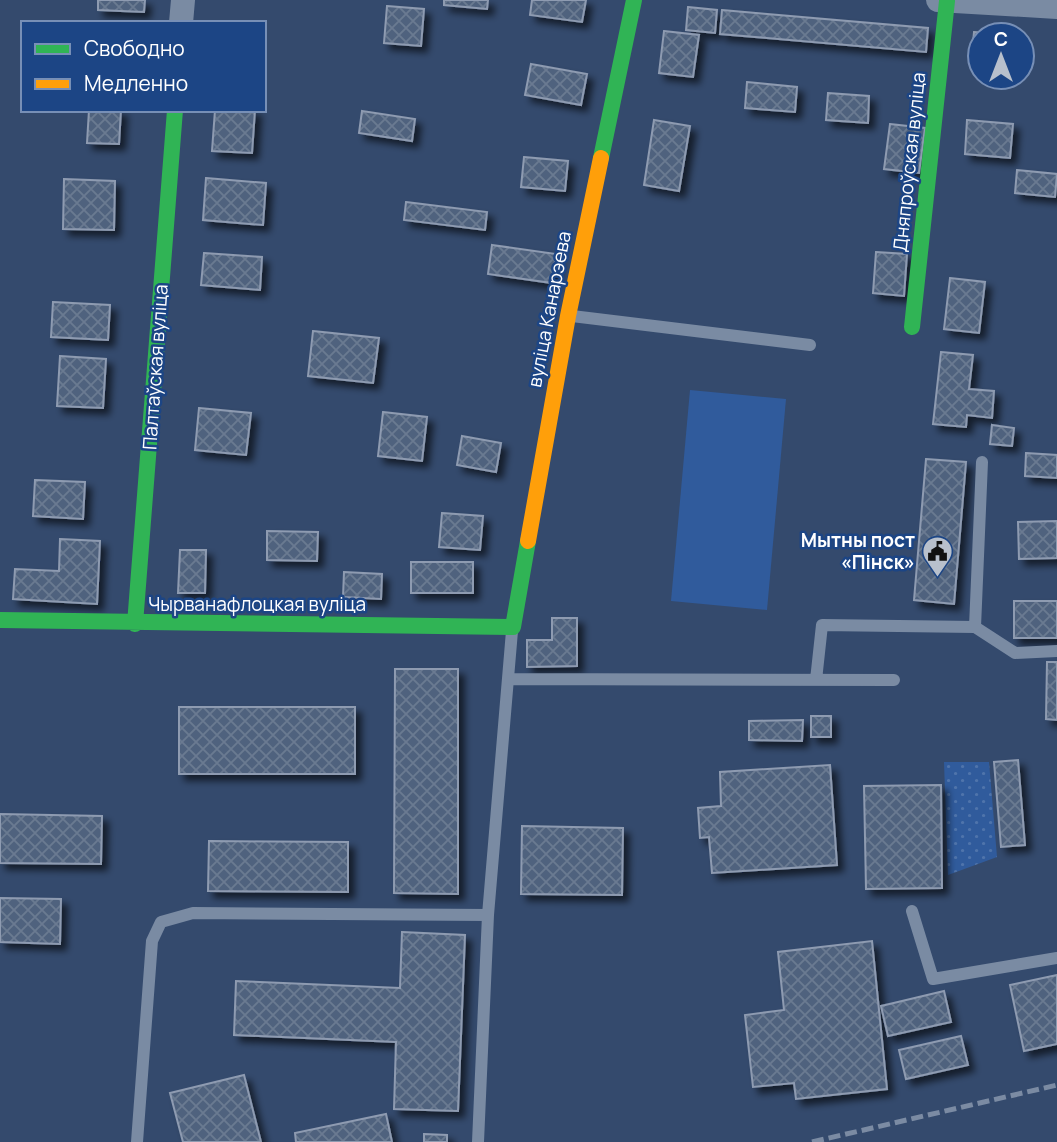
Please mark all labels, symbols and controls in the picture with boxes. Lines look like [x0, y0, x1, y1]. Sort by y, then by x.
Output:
legend [21, 21, 266, 112]
north arrow [966, 21, 1036, 91]
text: С [994, 26, 1008, 52]
text: Свободно [84, 34, 185, 62]
text: Медленно [84, 69, 188, 97]
street label: Дняпроўская вуліца [887, 71, 931, 253]
street label: вуліца Канарэева [521, 229, 577, 389]
street label: Палтаўская вуліца [136, 283, 174, 451]
place label: Мытны пост «Пінск» [801, 527, 915, 575]
public building icon: Мытны пост «Пінск» [921, 534, 955, 578]
street label: Чырванафлоцкая вуліца [148, 591, 366, 617]

